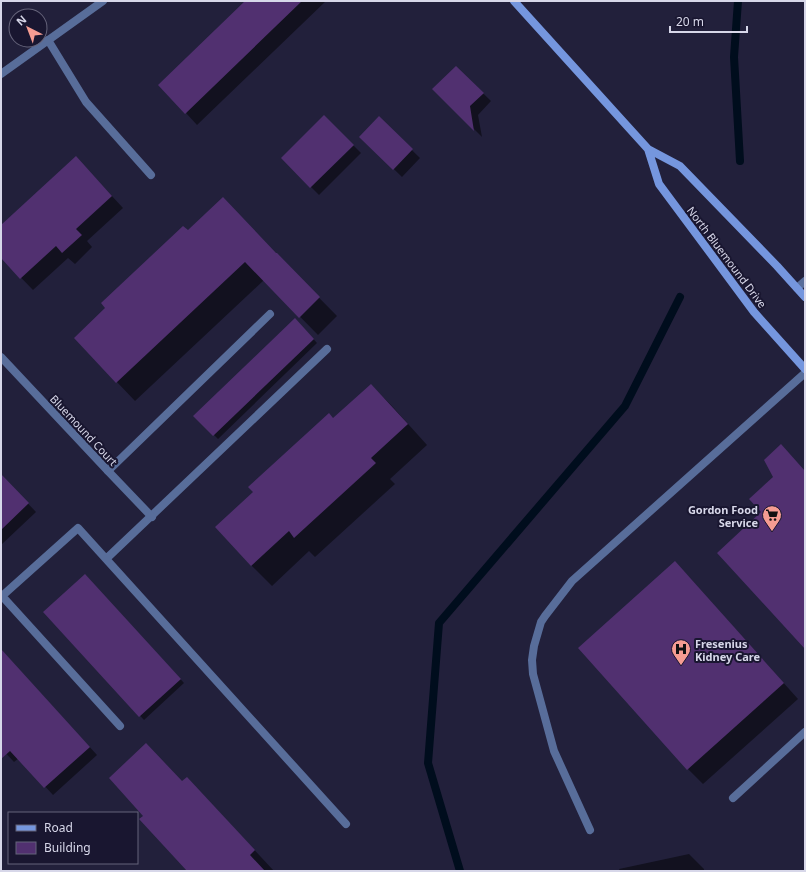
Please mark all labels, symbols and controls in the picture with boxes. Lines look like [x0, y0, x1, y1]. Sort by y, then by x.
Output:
north arrow [8, 8, 48, 48]
scale bar [670, 8, 747, 34]
text: N [13, 12, 29, 29]
text: 20 m [676, 13, 704, 30]
street label: North Bluemound Drive [684, 203, 770, 311]
street label: Bluemound Court [47, 391, 121, 469]
place label: Gordon Food Service [688, 502, 758, 530]
supermarket icon: Gordon Food Service [761, 504, 783, 532]
place label: Fresenius Kidney Care [695, 636, 761, 664]
hospital icon: Fresenius Kidney Care [670, 638, 692, 666]
legend [8, 812, 138, 864]
text: Road [44, 819, 73, 836]
text: Building [44, 839, 91, 856]

